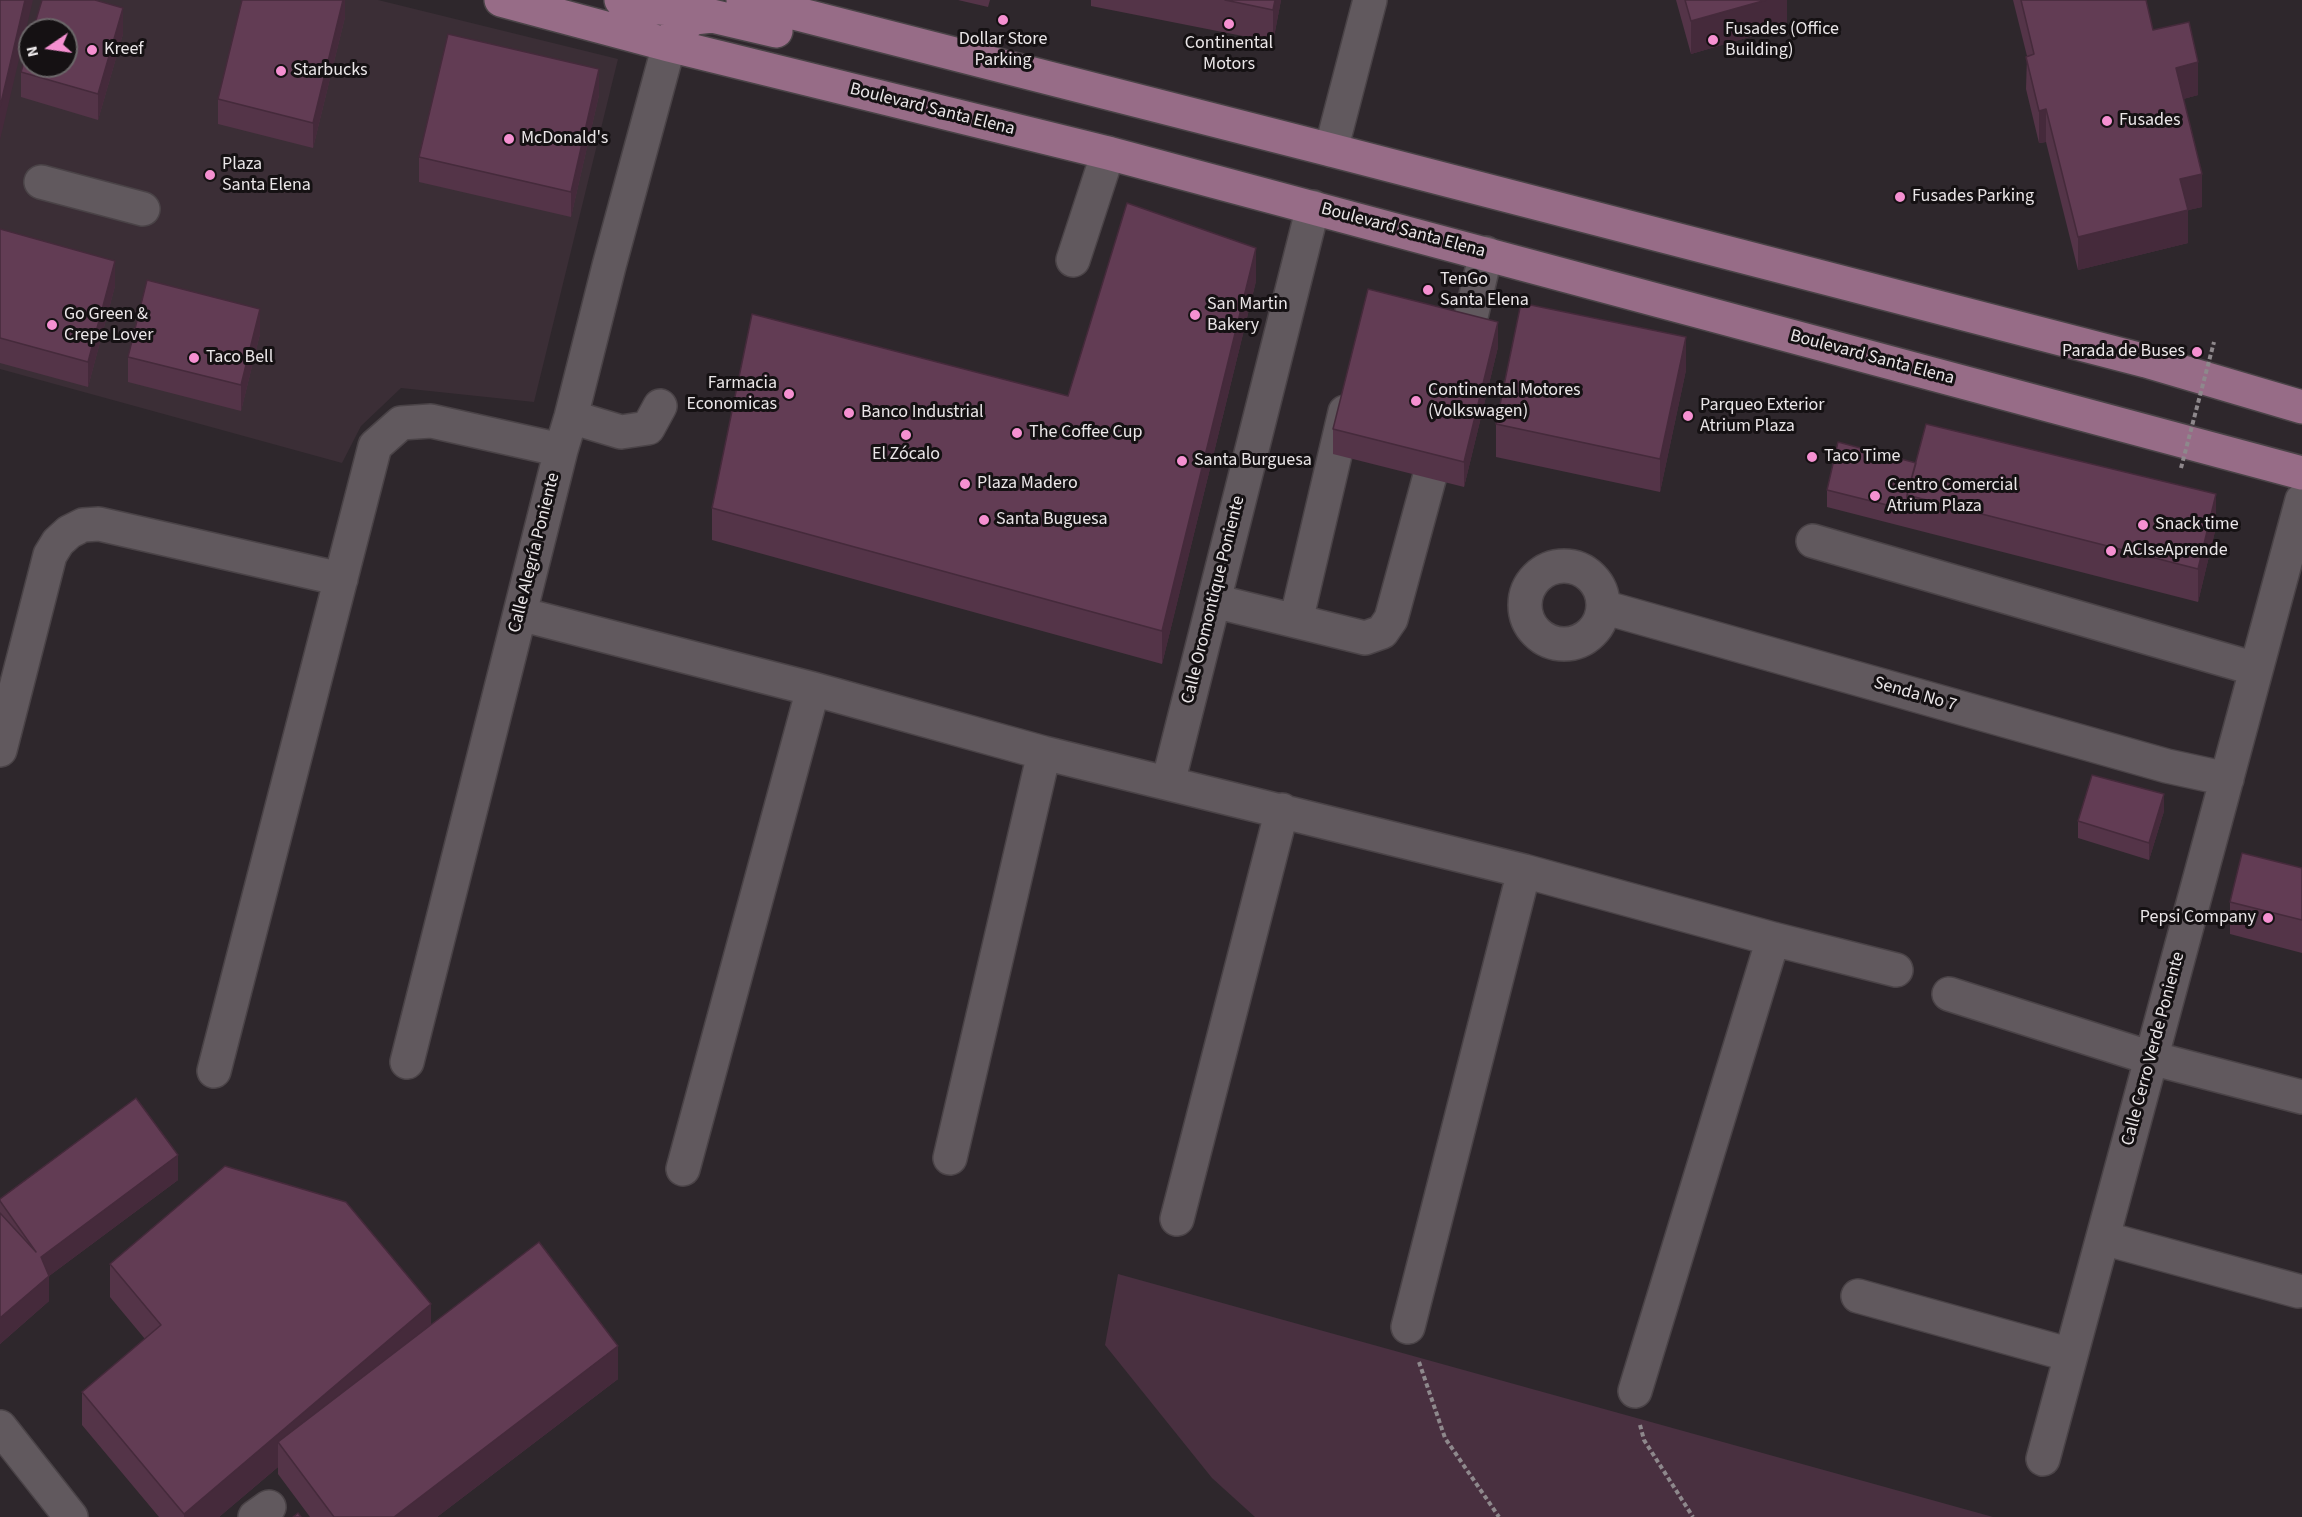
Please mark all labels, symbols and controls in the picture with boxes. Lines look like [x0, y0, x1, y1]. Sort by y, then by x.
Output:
marker: Dollar Store Parking [996, 13, 1010, 27]
marker: Continental Motors [1222, 17, 1236, 31]
north arrow [18, 18, 78, 78]
place label: Fusades (Office Building) [1725, 19, 1839, 62]
place label: Dollar Store Parking [959, 29, 1047, 72]
place label: Continental Motors [1185, 33, 1273, 76]
marker: Fusades (Office Building) [1706, 33, 1720, 47]
place label: Kreef [104, 39, 144, 61]
marker: Kreef [85, 43, 99, 57]
text: N [20, 44, 44, 59]
place label: Starbucks [293, 60, 368, 82]
marker: Starbucks [274, 64, 288, 78]
street label: Boulevard Santa Elena [847, 79, 1017, 141]
place label: Fusades [2119, 110, 2180, 132]
marker: Fusades [2100, 114, 2114, 128]
place label: McDonald's [521, 128, 608, 150]
marker: McDonald's [502, 132, 516, 146]
place label: Plaza Santa Elena [222, 154, 311, 196]
marker: Plaza Santa Elena [203, 168, 217, 182]
place label: Fusades Parking [1912, 186, 2034, 208]
marker: Fusades Parking [1893, 190, 1907, 204]
street label: Boulevard Santa Elena [1318, 199, 1488, 263]
place label: TenGo Santa Elena [1440, 269, 1529, 312]
marker: TenGo Santa Elena [1421, 283, 1435, 297]
place label: San Martin Bakery [1207, 294, 1288, 336]
place label: Go Green & Crepe Lover [64, 304, 154, 346]
marker: San Martin Bakery [1188, 308, 1202, 322]
marker: Go Green & Crepe Lover [45, 318, 59, 332]
street label: Boulevard Santa Elena [1787, 326, 1957, 390]
place label: Parada de Buses [2062, 341, 2185, 363]
marker: Parada de Buses [2190, 345, 2204, 359]
place label: Taco Bell [206, 347, 273, 369]
marker: Taco Bell [187, 351, 201, 365]
place label: Farmacia Economicas [687, 373, 777, 416]
place label: Continental Motores (Volkswagen) [1428, 380, 1581, 422]
marker: Farmacia Economicas [782, 387, 796, 401]
marker: Continental Motores (Volkswagen) [1409, 394, 1423, 408]
place label: Parqueo Exterior Atrium Plaza [1700, 395, 1825, 438]
place label: Banco Industrial [861, 402, 984, 424]
marker: Banco Industrial [842, 406, 856, 420]
marker: Parqueo Exterior Atrium Plaza [1681, 409, 1695, 423]
place label: The Coffee Cup [1029, 422, 1143, 444]
marker: The Coffee Cup [1010, 426, 1024, 440]
marker: El Zócalo [899, 428, 913, 442]
place label: El Zócalo [872, 444, 940, 466]
place label: Taco Time [1824, 446, 1901, 468]
place label: Santa Burguesa [1194, 450, 1312, 472]
marker: Taco Time [1805, 450, 1819, 464]
marker: Santa Burguesa [1175, 454, 1189, 468]
street label: Calle Alegría Poniente [505, 471, 565, 635]
place label: Plaza Madero [977, 473, 1078, 495]
place label: Centro Comercial Atrium Plaza [1887, 475, 2018, 518]
marker: Plaza Madero [958, 477, 972, 491]
marker: Centro Comercial Atrium Plaza [1868, 489, 1882, 503]
street label: Calle Oromontique Poniente [1178, 494, 1250, 706]
place label: Santa Buguesa [996, 509, 1108, 531]
marker: Santa Buguesa [977, 513, 991, 527]
place label: Snack time [2155, 514, 2239, 536]
marker: Snack time [2136, 518, 2150, 532]
place label: ACIseAprende [2123, 540, 2228, 562]
marker: ACIseAprende [2104, 544, 2118, 558]
street label: Senda No 7 [1871, 673, 1959, 717]
place label: Pepsi Company [2140, 907, 2256, 929]
marker: Pepsi Company [2261, 911, 2275, 925]
street label: Calle Cerro Verde Poniente [2118, 950, 2190, 1148]

